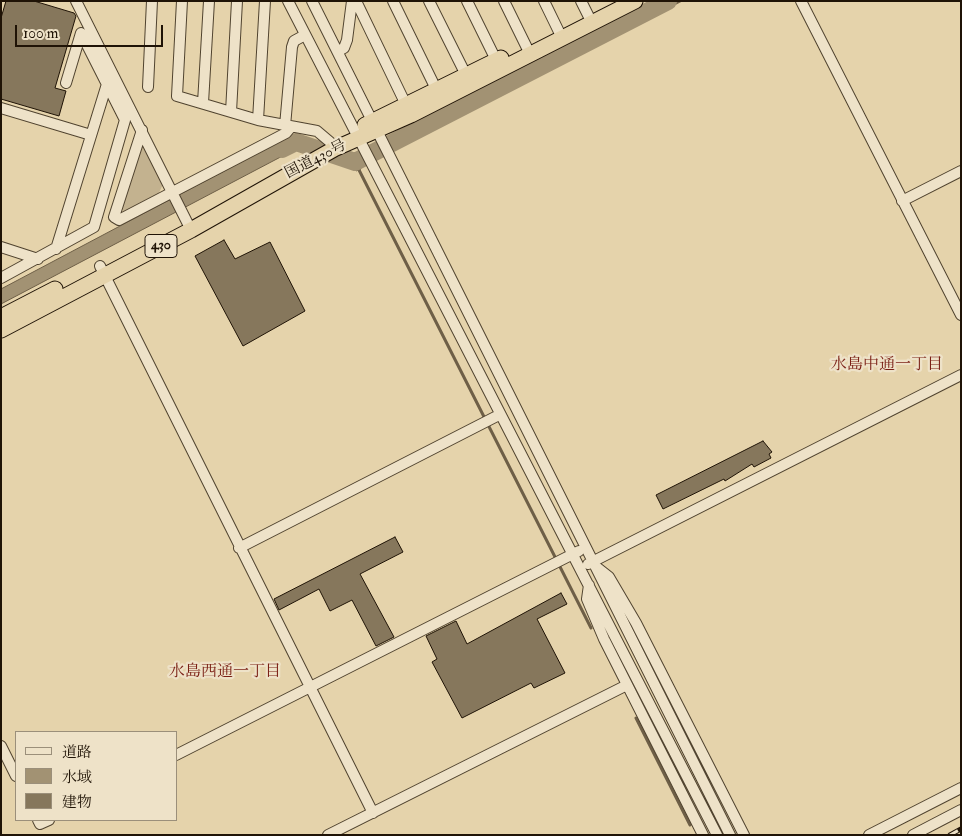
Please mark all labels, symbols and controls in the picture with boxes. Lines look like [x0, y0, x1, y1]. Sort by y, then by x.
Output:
scale bar [18, 15, 165, 47]
text: 100 m [23, 24, 58, 43]
street label: 国道430号 [282, 137, 350, 183]
road number: 430 [145, 235, 177, 258]
district label: 水島中通一丁目 [831, 356, 943, 376]
district label: 水島西通一丁目 [169, 663, 281, 683]
legend [15, 731, 178, 821]
text: 道路 [62, 743, 92, 762]
text: 水域 [62, 768, 92, 787]
text: 建物 [62, 793, 92, 812]

